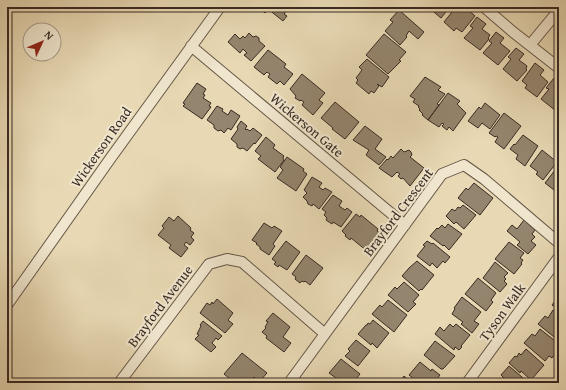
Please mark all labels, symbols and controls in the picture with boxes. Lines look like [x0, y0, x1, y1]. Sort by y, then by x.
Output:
north arrow [22, 22, 62, 62]
text: N [41, 27, 58, 44]
street label: Wickerson Gate [266, 88, 349, 162]
street label: Wickerson Road [66, 102, 136, 191]
street label: Brayford Crescent [358, 164, 438, 260]
street label: Brayford Avenue [123, 261, 198, 351]
street label: Tyson Walk [474, 278, 530, 345]

